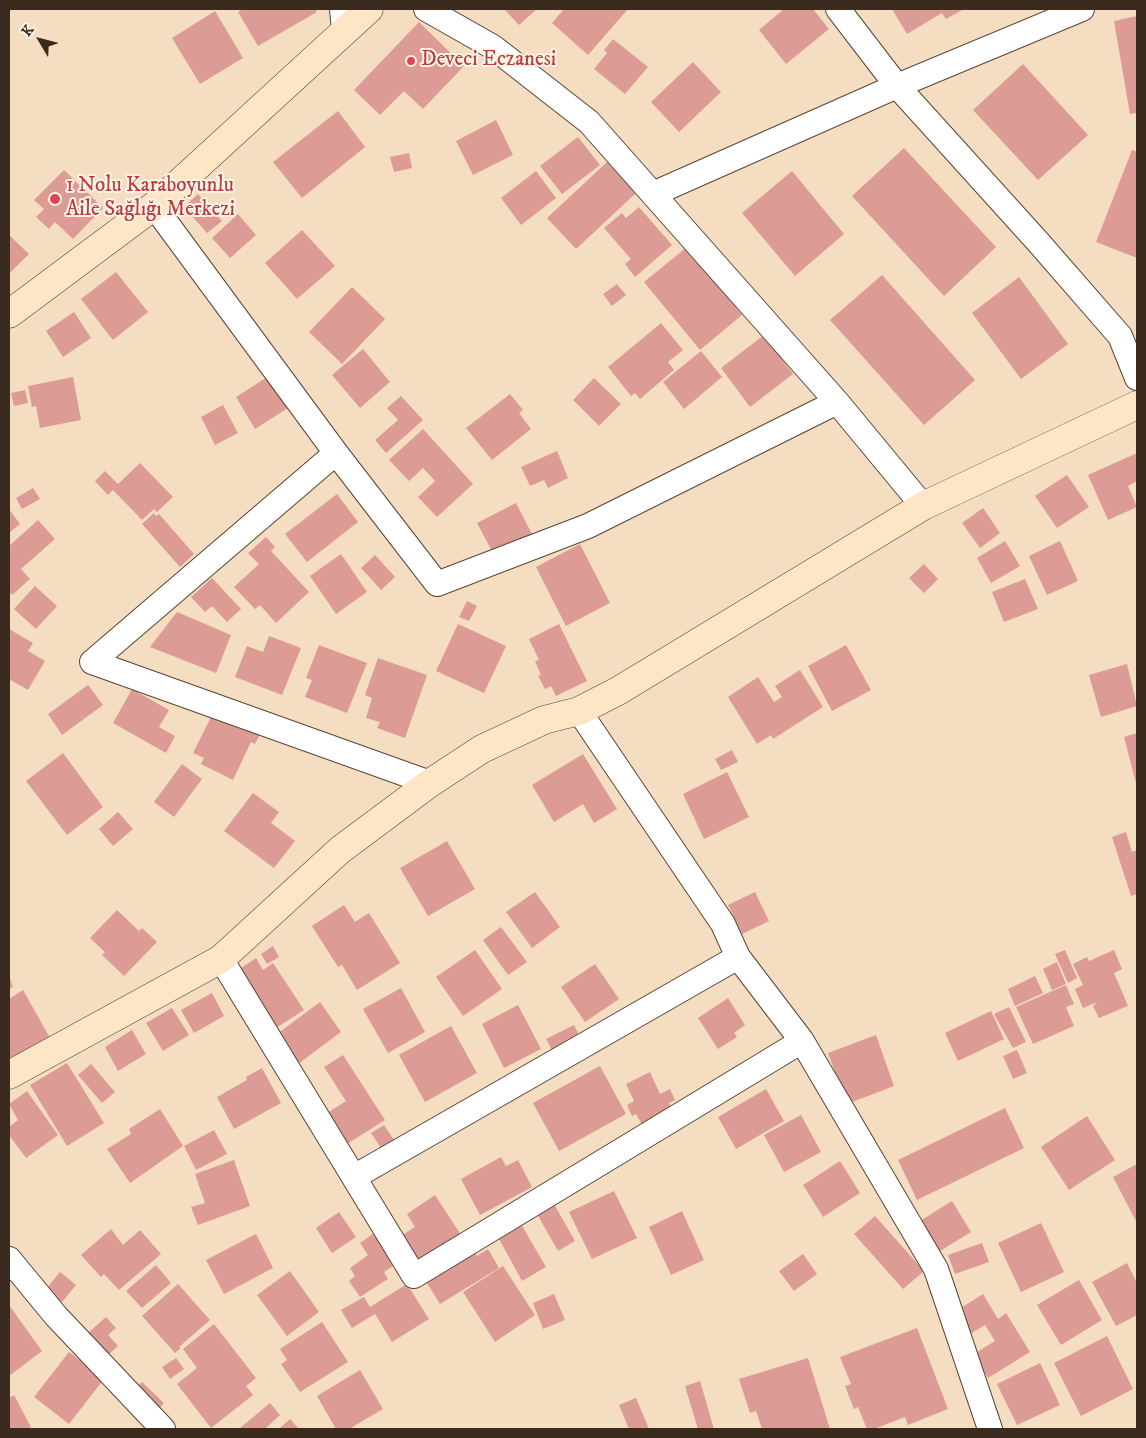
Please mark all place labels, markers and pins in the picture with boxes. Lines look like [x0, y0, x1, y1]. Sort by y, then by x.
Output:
place label: Deveci Eczanesi [421, 48, 556, 74]
marker: Deveci Eczanesi [405, 55, 417, 67]
place label: 1 Nolu Karaboyunlu Aile Sağlığı Merkezi [66, 174, 235, 224]
marker: 1 Nolu Karaboyunlu Aile Sağlığı Merkezi [48, 192, 62, 206]

